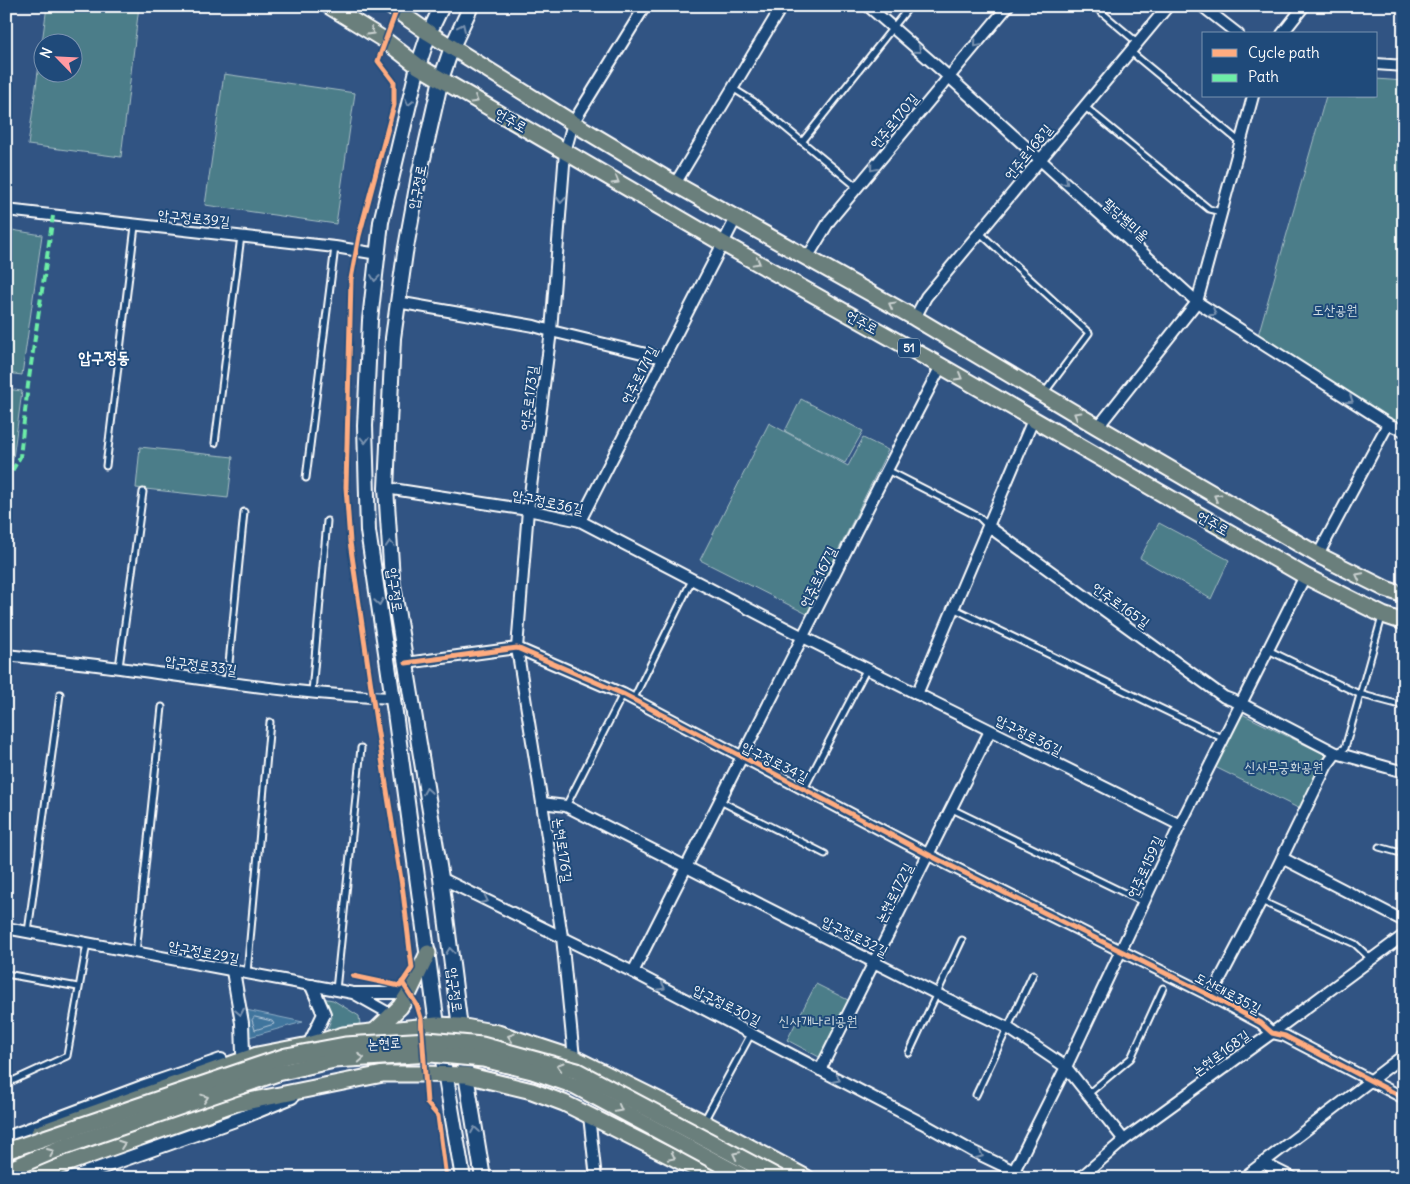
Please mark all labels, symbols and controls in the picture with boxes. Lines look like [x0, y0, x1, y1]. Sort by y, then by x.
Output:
one-way arrow [455, 23, 466, 32]
one-way arrow [365, 25, 374, 35]
north arrow [32, 32, 82, 82]
legend [1202, 32, 1378, 98]
one-way arrow [974, 38, 983, 47]
text: Cycle path [1248, 43, 1320, 62]
one-way arrow [913, 44, 922, 53]
text: N [36, 45, 56, 61]
text: Path [1248, 67, 1279, 86]
street label: 언주로170길 [866, 89, 923, 152]
one-way arrow [470, 93, 479, 103]
one-way arrow [404, 97, 415, 106]
street label: 언주로 [492, 104, 530, 136]
street label: 언주로168길 [1000, 120, 1056, 184]
street label: 압구정로 [404, 163, 430, 211]
one-way arrow [869, 163, 878, 172]
one-way arrow [610, 175, 619, 185]
one-way arrow [1059, 176, 1068, 185]
street label: 팔당별미울 [1099, 194, 1153, 246]
one-way arrow [556, 197, 567, 205]
street label: 압구정로39길 [157, 205, 232, 231]
one-way arrow [751, 256, 760, 266]
one-way arrow [370, 275, 381, 283]
one-way arrow [888, 301, 897, 311]
park label: 도산공원 [1312, 301, 1358, 319]
street label: 언주로 [843, 306, 881, 338]
one-way arrow [1207, 306, 1216, 316]
road number: 51 [898, 338, 920, 358]
street label: 언주로171길 [617, 342, 662, 407]
district label: 압구정동 [78, 347, 130, 367]
street label: 언주로173길 [516, 364, 542, 432]
one-way arrow [954, 370, 963, 380]
one-way arrow [1344, 394, 1353, 403]
one-way arrow [1073, 411, 1082, 421]
one-way arrow [360, 437, 370, 445]
street label: 압구정로36길 [511, 486, 586, 518]
one-way arrow [1214, 493, 1223, 503]
street label: 언주로 [1194, 507, 1232, 539]
one-way arrow [384, 539, 395, 547]
street label: 언주로167길 [796, 543, 841, 610]
street label: 압구정로 [383, 566, 407, 614]
one-way arrow [1355, 572, 1364, 582]
street label: 언주로165길 [1089, 578, 1154, 632]
one-way arrow [373, 598, 383, 606]
street label: 압구정로33길 [164, 651, 239, 679]
street label: 압구정로36길 [993, 711, 1066, 760]
street label: 압구정로34길 [739, 738, 812, 787]
park label: 신사무궁화공원 [1245, 758, 1323, 776]
one-way arrow [422, 786, 432, 795]
street label: 논현로176길 [550, 816, 577, 884]
street label: 언주로159길 [1123, 832, 1168, 901]
street label: 논현로172길 [871, 859, 917, 926]
one-way arrow [480, 894, 489, 904]
street label: 압구정로32길 [819, 912, 892, 961]
street label: 압구정로29길 [167, 936, 242, 968]
one-way arrow [445, 947, 456, 955]
street label: 압구정로 [443, 967, 467, 1013]
street label: 도산대로35길 [1192, 968, 1265, 1018]
street label: 압구정로30길 [690, 980, 764, 1030]
one-way arrow [657, 981, 666, 991]
one-way arrow [235, 1007, 245, 1016]
park label: 신사개나리공원 [779, 1012, 857, 1030]
street label: 논현로168길 [1189, 1026, 1254, 1080]
street label: 논현로 [367, 1033, 401, 1053]
one-way arrow [507, 1033, 516, 1043]
one-way arrow [358, 1053, 366, 1064]
one-way arrow [556, 1062, 565, 1072]
one-way arrow [832, 1073, 841, 1083]
one-way arrow [200, 1094, 208, 1104]
one-way arrow [613, 1103, 622, 1113]
one-way arrow [471, 1125, 481, 1134]
one-way arrow [117, 1139, 126, 1149]
one-way arrow [46, 1148, 55, 1158]
one-way arrow [975, 1149, 984, 1160]
one-way arrow [666, 1151, 675, 1161]
one-way arrow [732, 1151, 741, 1161]

